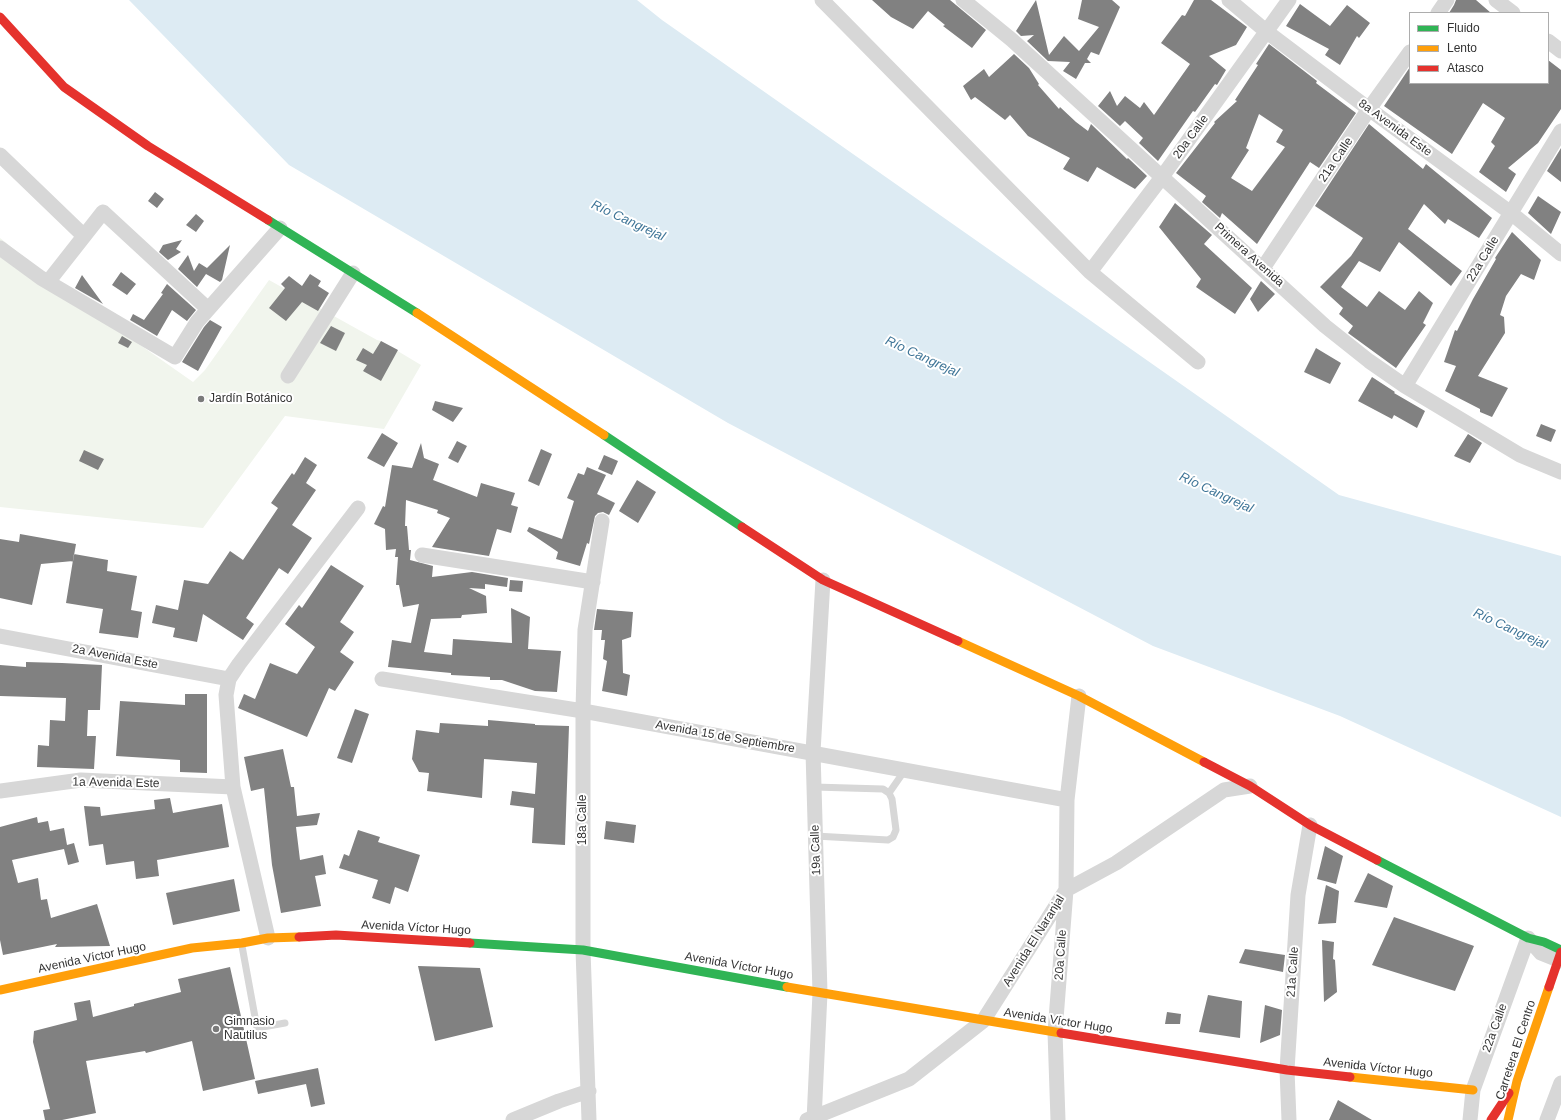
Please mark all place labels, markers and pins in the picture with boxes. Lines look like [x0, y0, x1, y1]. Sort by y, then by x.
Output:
place label: Jardín Botánico [209, 392, 292, 406]
marker: Jardín Botánico [196, 394, 206, 404]
place label: Gimnasio Nautilus [224, 1015, 275, 1043]
marker: Gimnasio Nautilus [211, 1024, 221, 1034]

